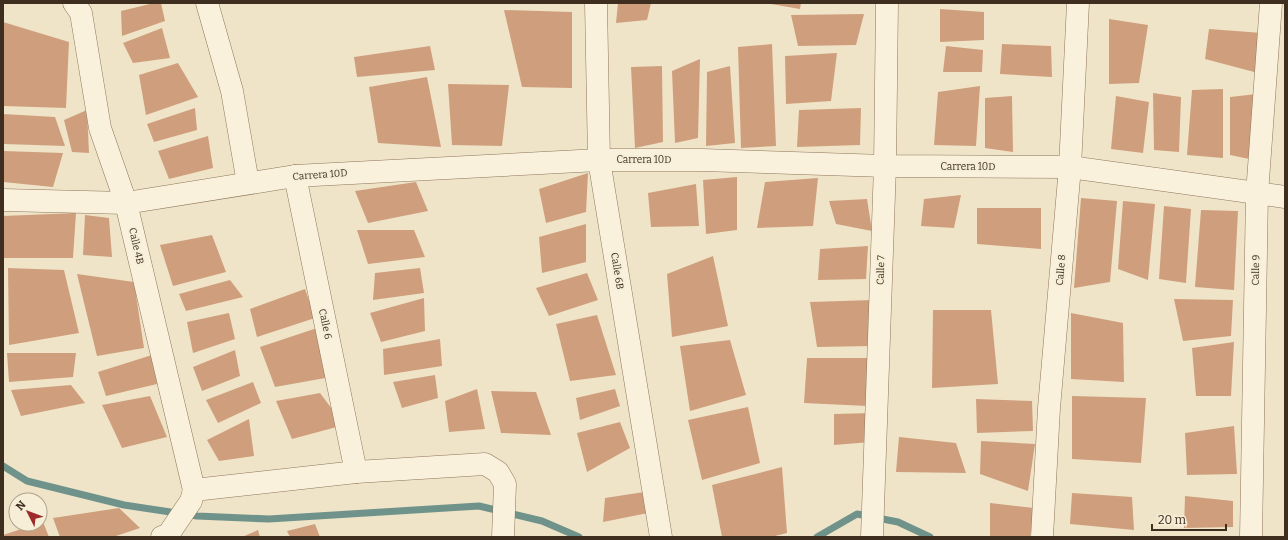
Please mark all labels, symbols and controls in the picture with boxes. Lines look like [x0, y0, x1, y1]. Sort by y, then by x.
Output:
street label: Carrera 10D [617, 154, 671, 166]
street label: Carrera 10D [941, 161, 995, 173]
street label: Carrera 10D [292, 167, 348, 183]
street label: Calle 4B [126, 227, 146, 265]
street label: Calle 6B [608, 252, 626, 290]
street label: Calle 8 [1054, 254, 1068, 286]
street label: Calle 9 [1250, 254, 1262, 286]
street label: Calle 7 [874, 255, 888, 285]
street label: Calle 6 [316, 308, 334, 340]
north arrow [8, 492, 48, 532]
text: N [13, 498, 29, 513]
scale bar [1152, 506, 1226, 532]
text: 20 m [1158, 513, 1187, 527]

